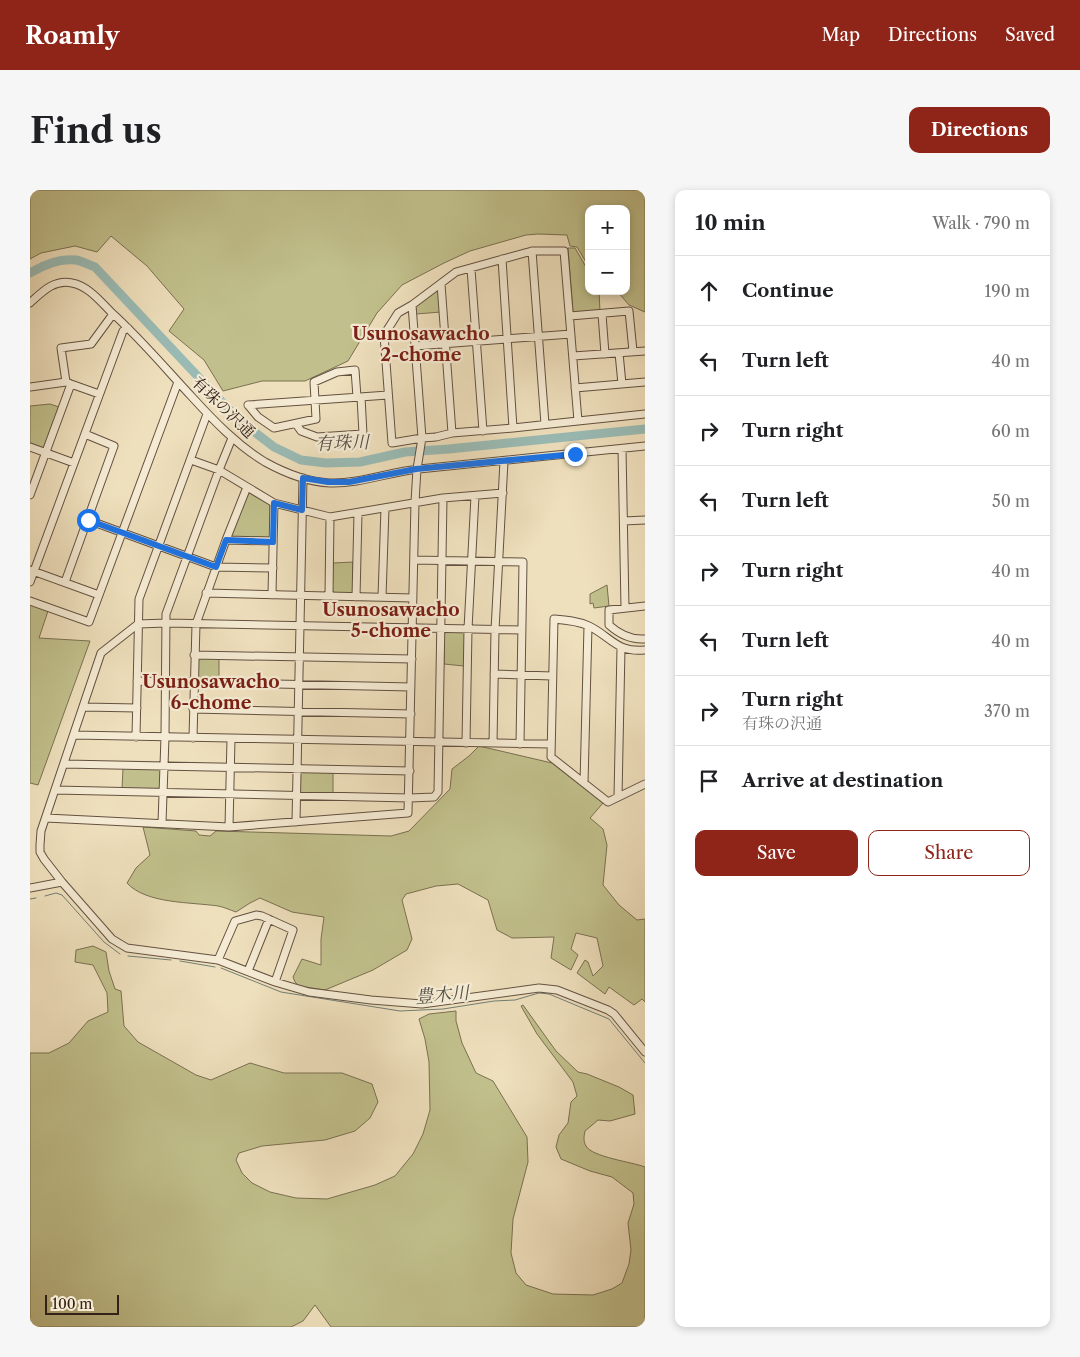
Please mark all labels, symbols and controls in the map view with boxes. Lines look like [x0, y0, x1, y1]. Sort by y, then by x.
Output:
text: Roamly [25, 21, 119, 50]
text: Map [821, 24, 860, 46]
text: Directions [888, 24, 977, 46]
text: Saved [1005, 24, 1055, 46]
button: Directions [909, 107, 1050, 153]
text: Find us [30, 109, 162, 152]
map controls [585, 205, 630, 295]
button: + [585, 205, 630, 250]
text: 10 min [695, 210, 766, 235]
text: Walk · 790 m [932, 213, 1030, 233]
button: − [585, 250, 630, 295]
icon: ahead [695, 277, 723, 305]
text: Continue [742, 279, 834, 302]
text: 190 m [985, 281, 1030, 301]
district label: Usunosawacho 2-chome [352, 323, 490, 366]
icon: left [695, 347, 723, 375]
text: Turn left [742, 349, 829, 372]
text: 40 m [991, 351, 1030, 371]
street label: 有珠の沢通 [188, 372, 260, 442]
icon: right [695, 417, 723, 445]
text: Turn right [742, 419, 843, 442]
text: 60 m [991, 421, 1030, 441]
water label: 有珠川 [315, 431, 371, 455]
route end [564, 443, 587, 466]
icon: left [695, 487, 723, 515]
text: Turn left [742, 489, 829, 512]
text: 50 m [992, 491, 1030, 511]
route start [77, 509, 100, 532]
icon: right [695, 557, 723, 585]
text: Turn right [742, 559, 843, 582]
text: 40 m [991, 561, 1030, 581]
district label: Usunosawacho 5-chome [322, 599, 460, 642]
icon: left [695, 627, 723, 655]
text: Turn left [742, 629, 829, 652]
text: 40 m [991, 631, 1030, 651]
district label: Usunosawacho 6-chome [142, 671, 280, 714]
text: Turn right [742, 688, 843, 711]
icon: right [695, 697, 723, 725]
text: 370 m [984, 701, 1030, 721]
text: 有珠の沢通 [742, 713, 822, 733]
icon: arrive [695, 767, 723, 795]
text: Arrive at destination [742, 769, 943, 792]
button: Save [695, 830, 858, 876]
button: Share [868, 830, 1030, 876]
water label: 豊木川 [414, 982, 472, 1008]
scale bar [45, 1292, 119, 1315]
text: 100 m [52, 1295, 92, 1313]

